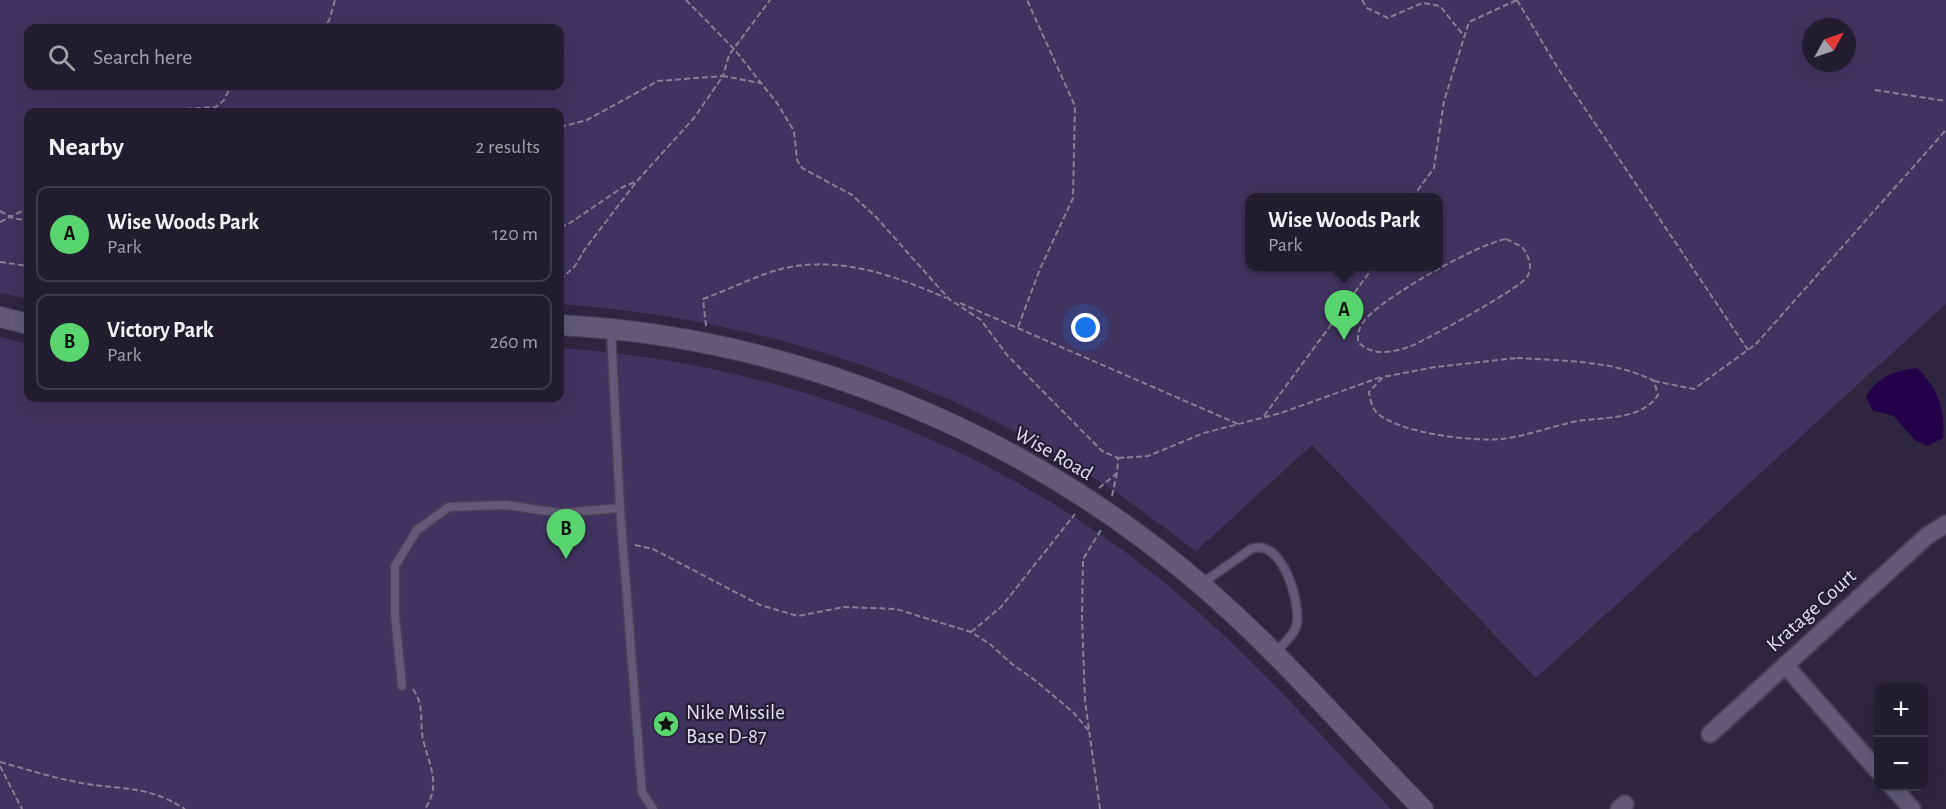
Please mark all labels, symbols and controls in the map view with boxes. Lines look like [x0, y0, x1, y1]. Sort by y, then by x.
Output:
north arrow [1802, 18, 1856, 72]
search box [24, 24, 564, 90]
icon: search [45, 41, 78, 74]
text: Search here [93, 46, 192, 68]
text: Nearby [48, 134, 124, 160]
text: 2 results [476, 137, 540, 157]
popup [1245, 193, 1443, 271]
text: Wise Woods Park [1268, 209, 1420, 231]
text: Wise Woods Park [107, 211, 259, 233]
text: A [64, 224, 76, 244]
text: 120 m [492, 224, 538, 244]
text: Park [1268, 235, 1302, 255]
text: Park [107, 237, 142, 257]
pin: A [1324, 290, 1364, 340]
your location [1071, 313, 1100, 342]
text: Victory Park [107, 319, 214, 341]
text: B [64, 332, 75, 352]
text: 260 m [490, 332, 538, 352]
text: Park [107, 345, 142, 365]
street label: Wise Road [1011, 423, 1097, 484]
pin: B [546, 510, 586, 559]
street label: Kratage Court [1763, 565, 1860, 656]
map controls [1874, 683, 1928, 791]
button: + [1874, 683, 1928, 737]
place label: Nike Missile Base D-87 [686, 702, 785, 747]
place icon: Nike Missile Base D-87 [651, 709, 681, 739]
button: − [1874, 737, 1928, 791]

